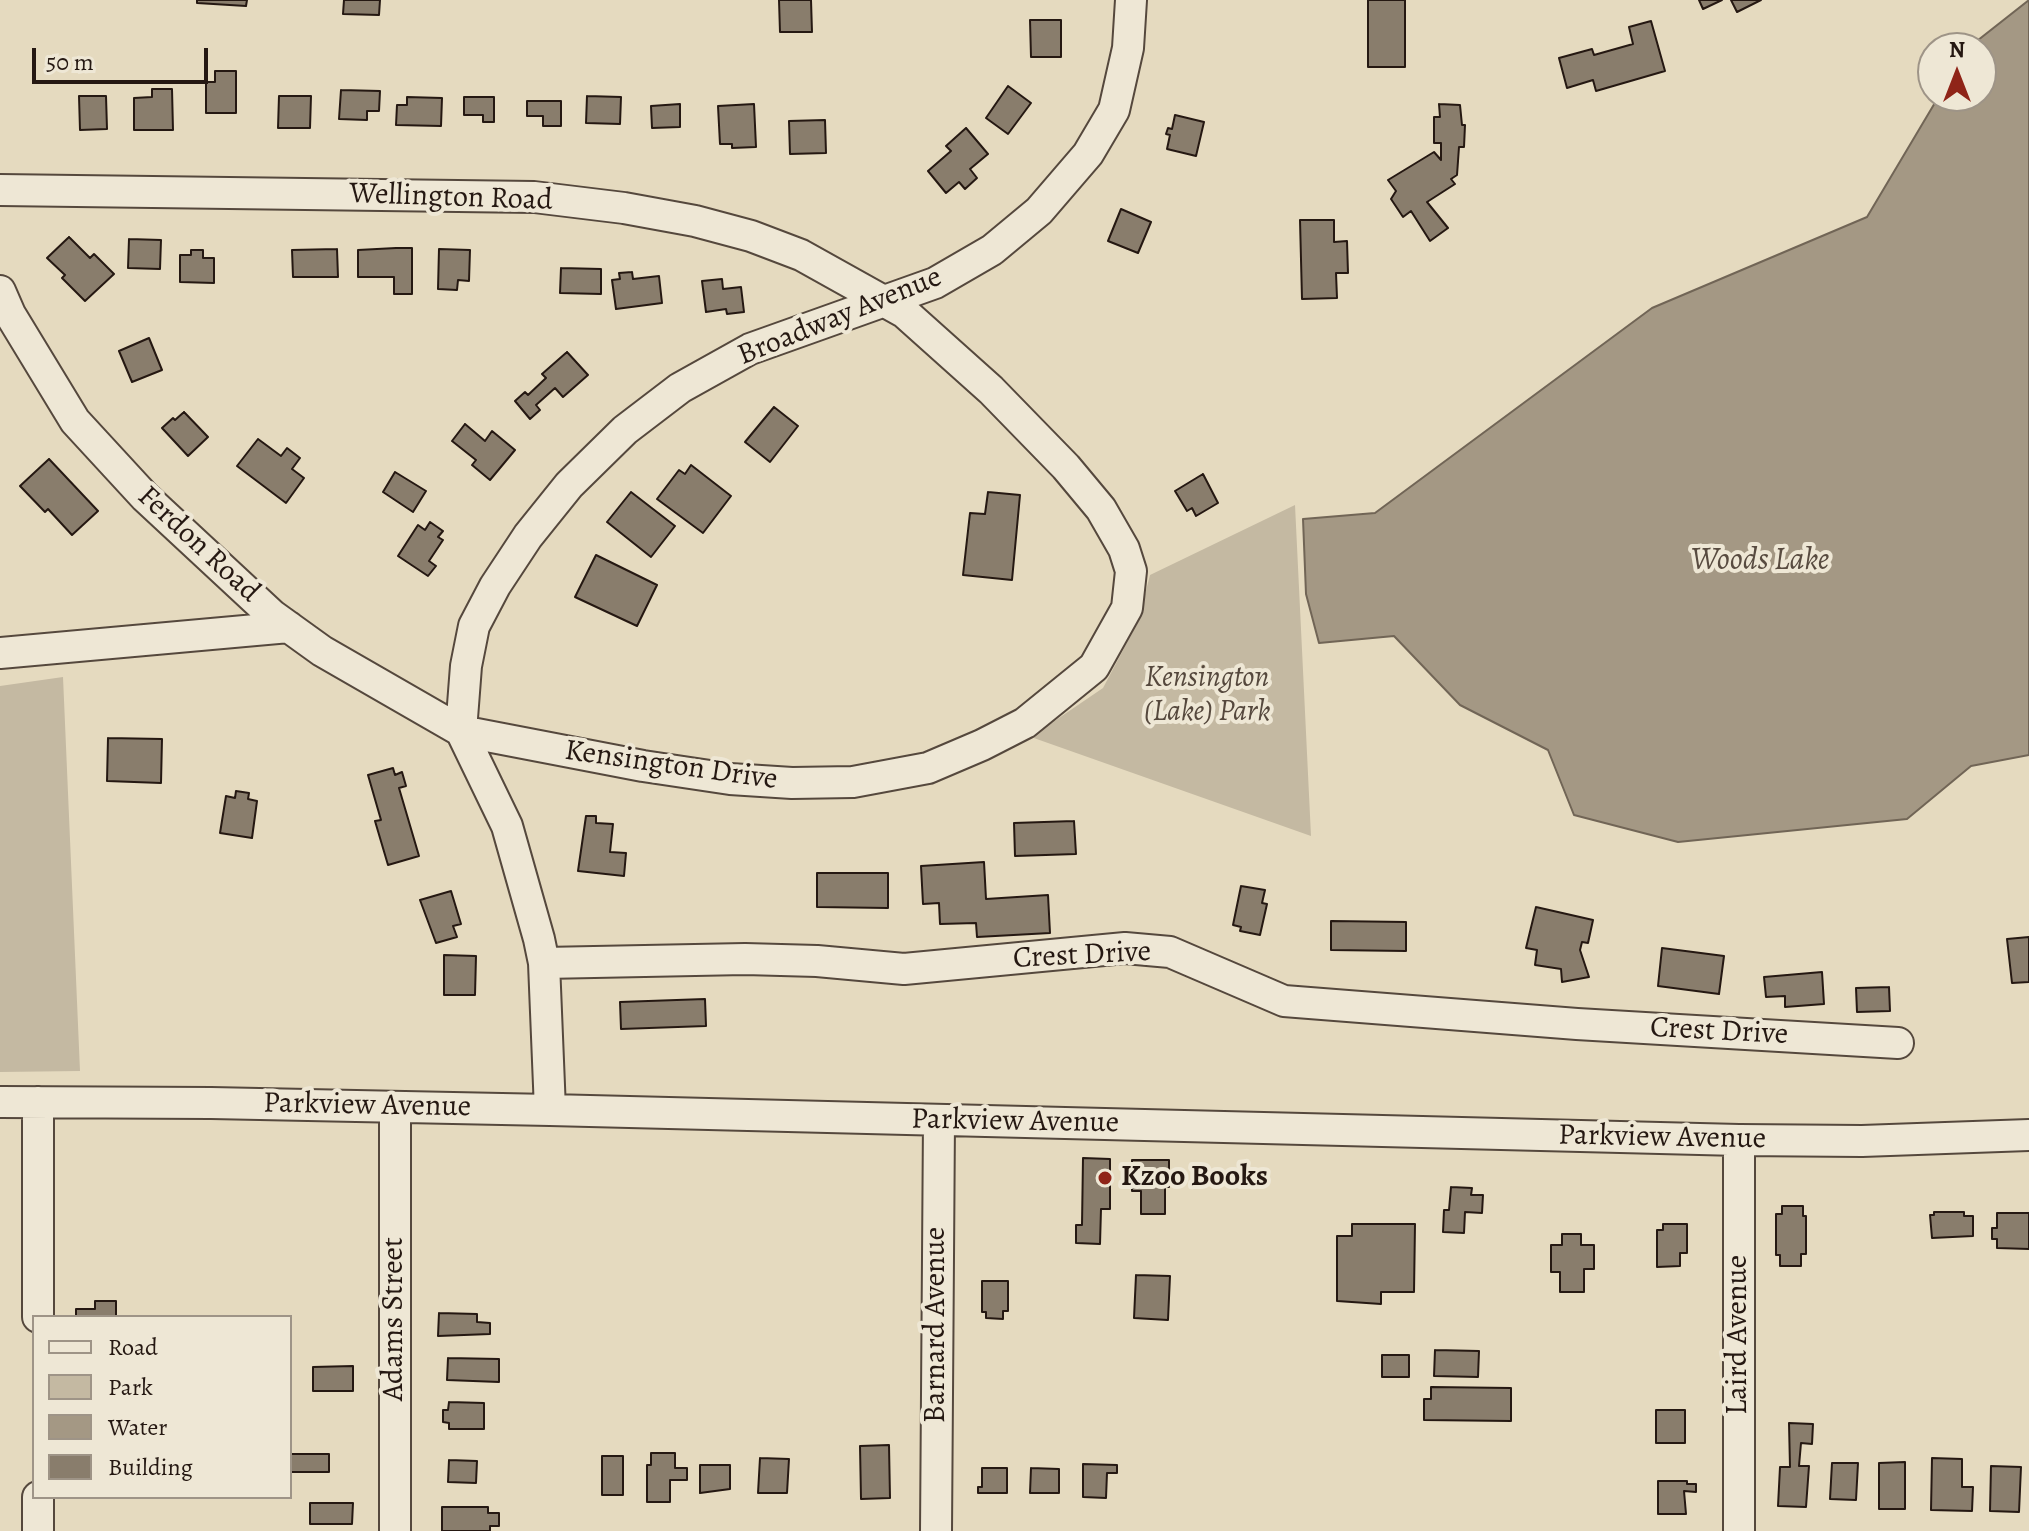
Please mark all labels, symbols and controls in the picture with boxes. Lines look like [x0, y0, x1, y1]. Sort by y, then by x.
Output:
scale bar [36, 32, 212, 82]
north arrow [1917, 32, 1997, 112]
text: N [1949, 35, 1965, 65]
text: 50 m [46, 46, 94, 78]
street label: Wellington Road [349, 176, 553, 220]
street label: Broadway Avenue [733, 260, 947, 374]
street label: Ferdon Road [129, 479, 267, 611]
water label: Woods Lake [1691, 542, 1829, 580]
park label: Kensington (Lake) Park [1144, 661, 1270, 732]
street label: Kensington Drive [562, 733, 780, 799]
street label: Crest Drive [1012, 934, 1152, 978]
street label: Crest Drive [1649, 1010, 1789, 1054]
street label: Parkview Avenue [263, 1086, 471, 1126]
street label: Parkview Avenue [911, 1102, 1119, 1142]
street label: Parkview Avenue [1558, 1118, 1766, 1158]
place label: Kzoo Books [1121, 1160, 1268, 1196]
marker: Kzoo Books [1096, 1169, 1114, 1187]
street label: Barnard Avenue [919, 1227, 955, 1423]
street label: Adams Street [377, 1237, 413, 1401]
street label: Laird Avenue [1721, 1255, 1757, 1415]
legend [32, 1315, 292, 1499]
text: Road [108, 1331, 158, 1363]
text: Park [108, 1371, 153, 1403]
text: Water [108, 1411, 168, 1443]
text: Building [108, 1451, 193, 1483]

